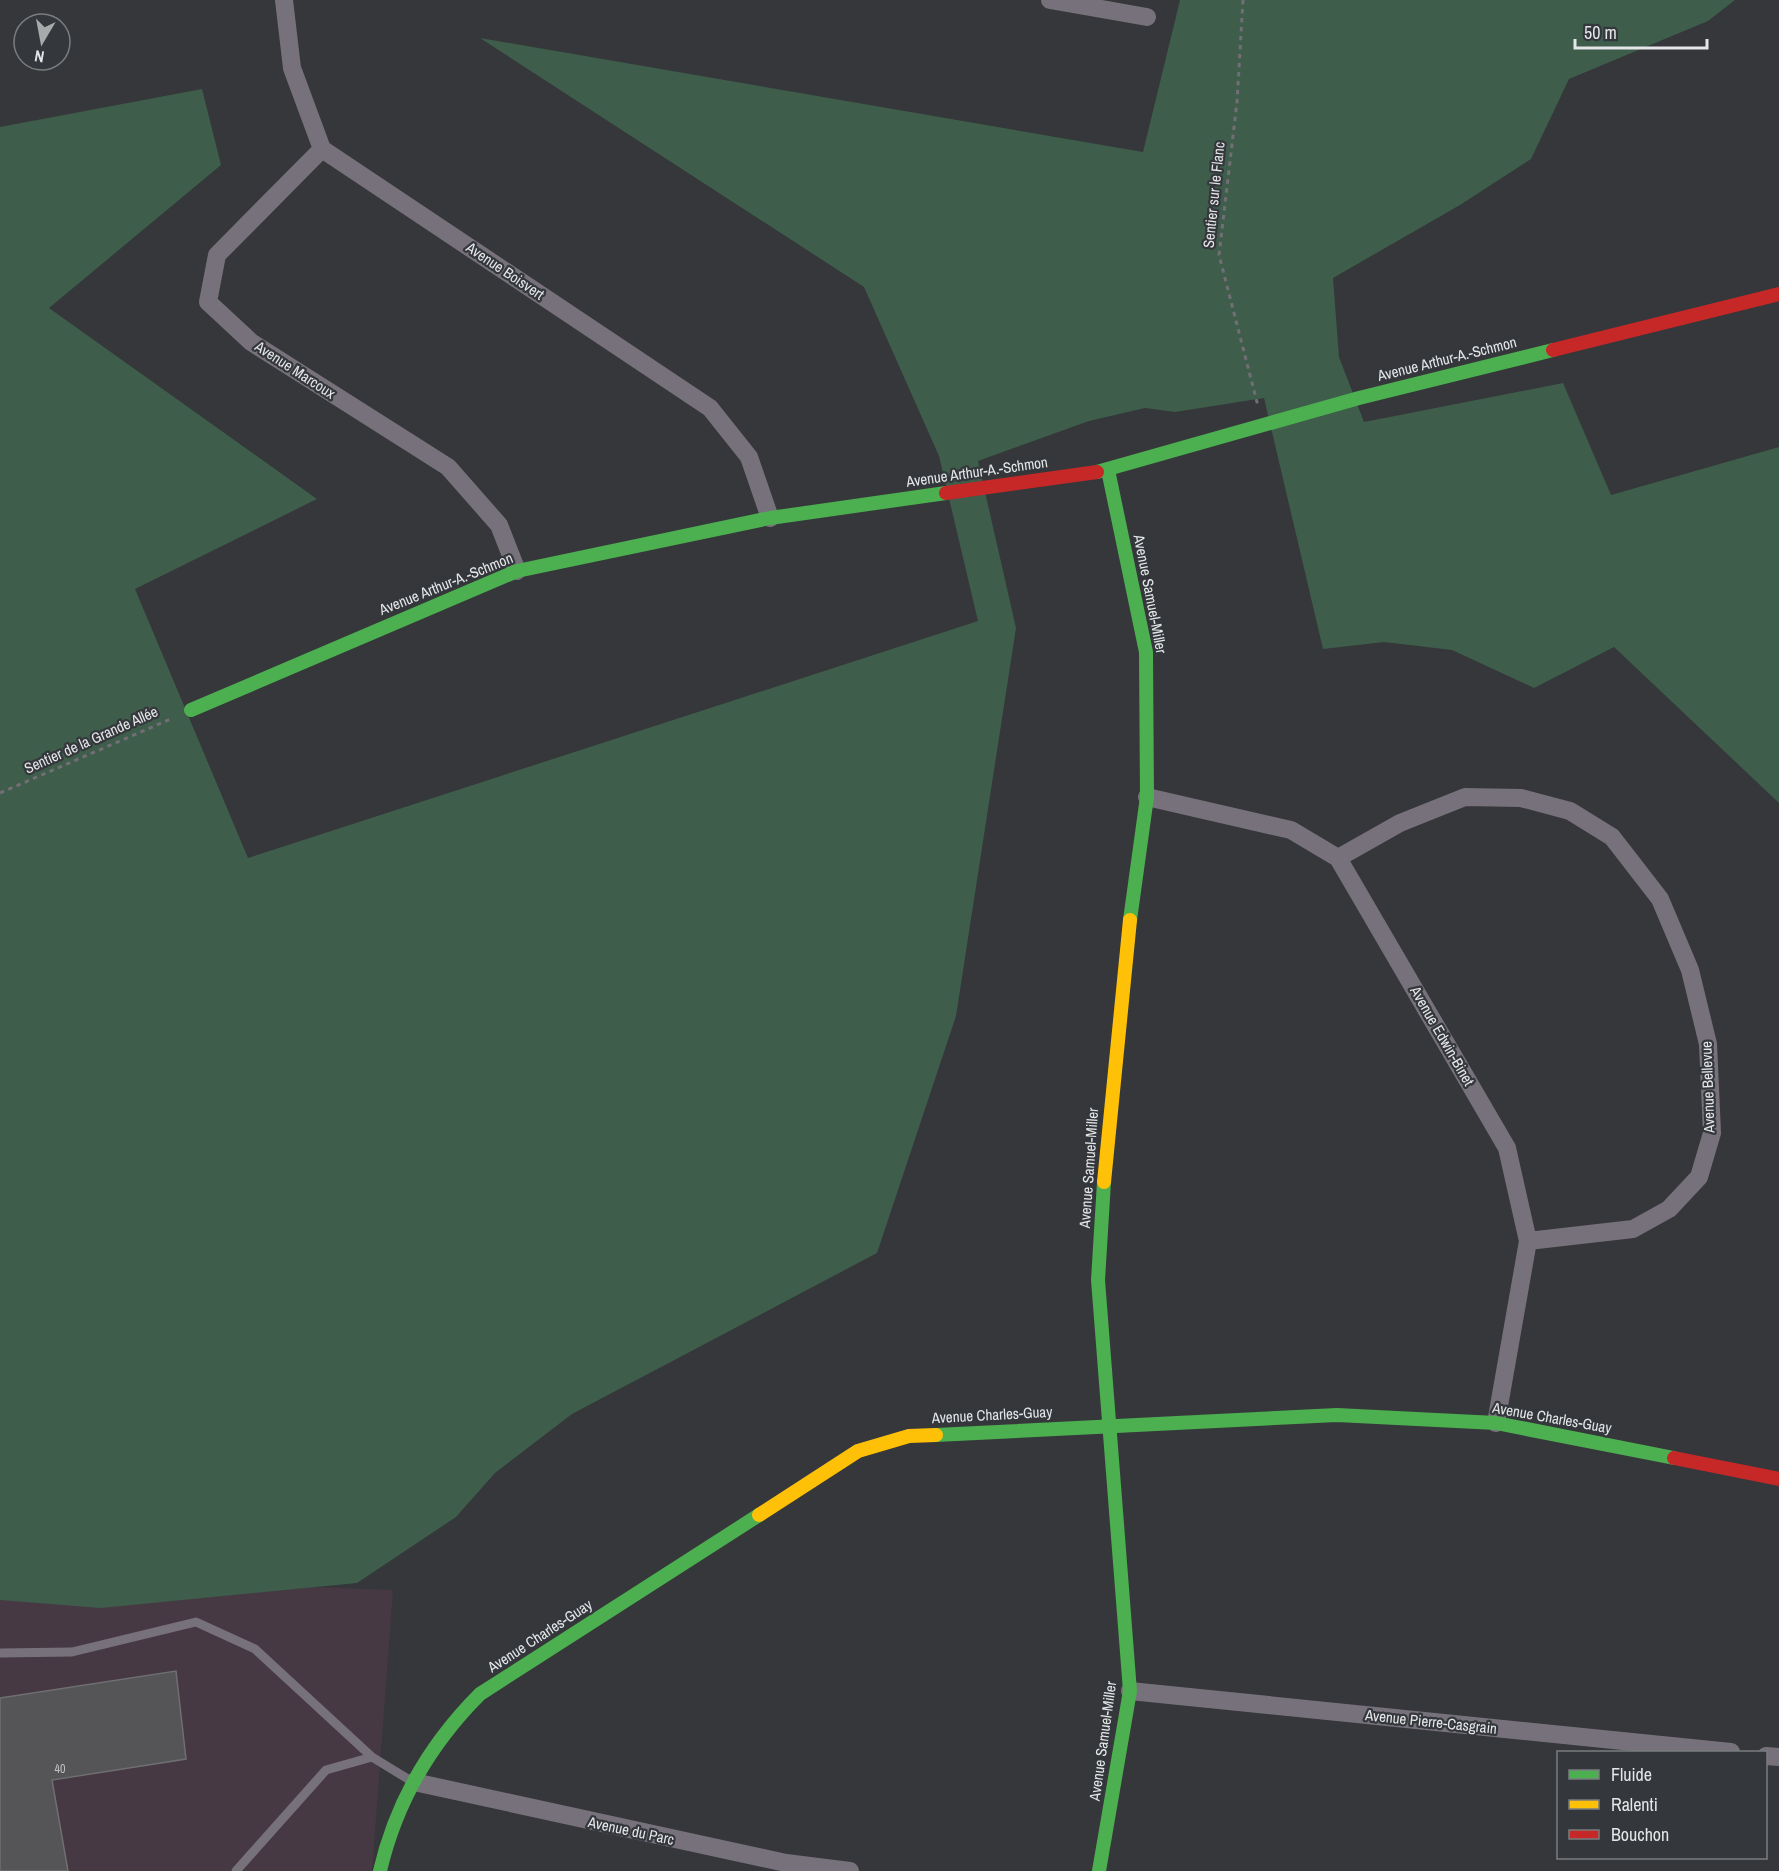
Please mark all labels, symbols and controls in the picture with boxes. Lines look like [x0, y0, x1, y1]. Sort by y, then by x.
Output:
north arrow [12, 12, 72, 72]
scale bar [1575, 12, 1707, 50]
text: 50 m [1584, 20, 1617, 45]
text: N [33, 45, 46, 68]
street label: Sentier sur le Flanc [1197, 141, 1230, 249]
street label: Avenue Boisvert [461, 236, 549, 305]
street label: Avenue Arthur-A.-Schmon [1374, 331, 1519, 386]
street label: Avenue Marcoux [250, 335, 340, 404]
street label: Avenue Arthur-A.-Schmon [904, 451, 1049, 492]
street label: Avenue Samuel-Miller [1128, 532, 1172, 655]
street label: Avenue Arthur-A.-Schmon [375, 547, 516, 620]
street label: Sentier de la Grande Allée [21, 701, 161, 778]
street label: Avenue Edwin-Binet [1405, 981, 1480, 1090]
street label: Avenue Bellevue [1695, 1040, 1720, 1134]
street label: Avenue Samuel-Miller [1074, 1107, 1103, 1230]
street label: Avenue Charles-Guay [1490, 1397, 1614, 1438]
street label: Avenue Charles-Guay [930, 1401, 1054, 1428]
street label: Avenue Charles-Guay [483, 1593, 597, 1678]
street label: Avenue Samuel-Miller [1084, 1680, 1121, 1803]
street label: Avenue Pierre-Casgrain [1363, 1704, 1498, 1739]
legend [1557, 1751, 1767, 1859]
house number: 40 [55, 1761, 65, 1777]
text: Fluide [1611, 1762, 1652, 1787]
text: Ralenti [1611, 1792, 1658, 1817]
street label: Avenue du Parc [585, 1811, 676, 1850]
text: Bouchon [1611, 1822, 1669, 1847]

